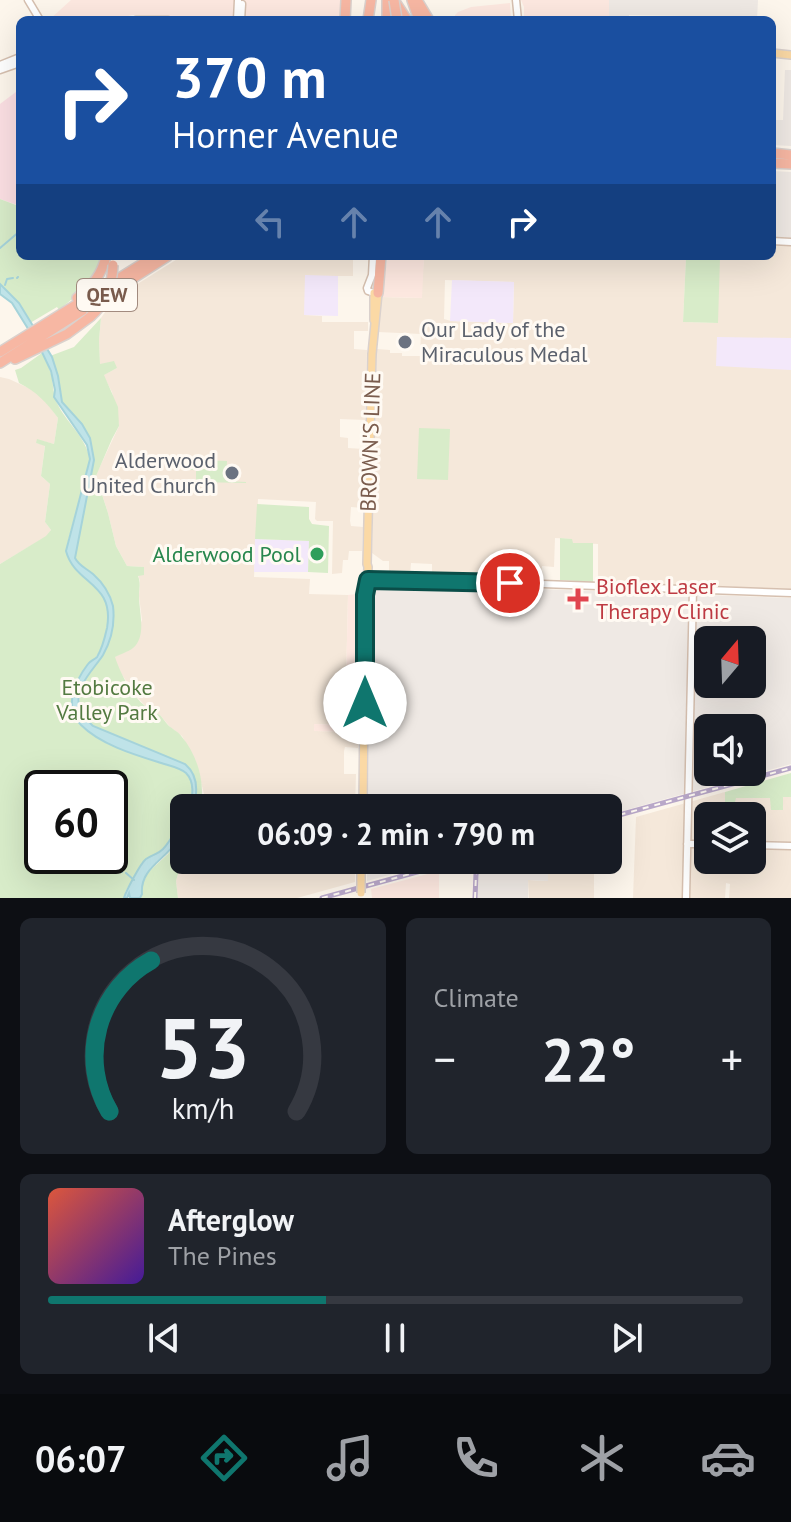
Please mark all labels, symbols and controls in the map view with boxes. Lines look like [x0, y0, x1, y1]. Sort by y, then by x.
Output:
text: 370 m [172, 41, 327, 113]
icon: right [40, 48, 144, 152]
text: Horner Avenue [172, 111, 399, 158]
icon: left [248, 200, 292, 244]
icon: ahead [332, 200, 376, 244]
icon: ahead [416, 200, 460, 244]
icon: right [500, 200, 544, 244]
road number: QEW [77, 279, 137, 311]
place label: Our Lady of the Miraculous Medal [421, 315, 588, 368]
marker: Our Lady of the Miraculous Medal [396, 333, 414, 351]
street label: BROWN'S LINE [354, 372, 386, 512]
place label: Alderwood United Church [82, 446, 216, 499]
marker: Alderwood United Church [223, 464, 241, 482]
place label: Alderwood Pool [152, 540, 302, 568]
marker: Alderwood Pool [308, 545, 326, 563]
pin [476, 549, 544, 617]
icon: arrive [488, 561, 532, 605]
place label: Bioflex Laser Therapy Clinic [596, 572, 730, 625]
marker: Bioflex Laser Therapy Clinic [567, 588, 589, 610]
north arrow [694, 626, 766, 698]
map controls [694, 626, 766, 874]
position arrow [323, 661, 407, 745]
park label: Etobicoke Valley Park [55, 673, 158, 726]
button: sound [694, 714, 766, 786]
speed limit sign: 60 [24, 770, 128, 874]
button: layers [694, 802, 766, 874]
text: 06:09 · 2 min · 790 m [257, 814, 535, 853]
text: Climate [434, 981, 519, 1014]
text: 53 [156, 993, 250, 1101]
text: 22° [541, 1020, 635, 1098]
text: − [434, 1030, 456, 1087]
text: + [721, 1030, 743, 1087]
text: km/h [171, 1090, 234, 1127]
text: Afterglow [168, 1200, 294, 1239]
text: The Pines [168, 1239, 277, 1272]
icon: previous [142, 1316, 186, 1360]
icon: pause [373, 1316, 417, 1360]
icon: next [605, 1316, 649, 1360]
icon: directions [196, 1430, 252, 1486]
icon: music [322, 1430, 378, 1486]
icon: phone [448, 1430, 504, 1486]
icon: climate [574, 1430, 630, 1486]
icon: car [700, 1430, 756, 1486]
text: 06:07 [35, 1435, 126, 1482]

